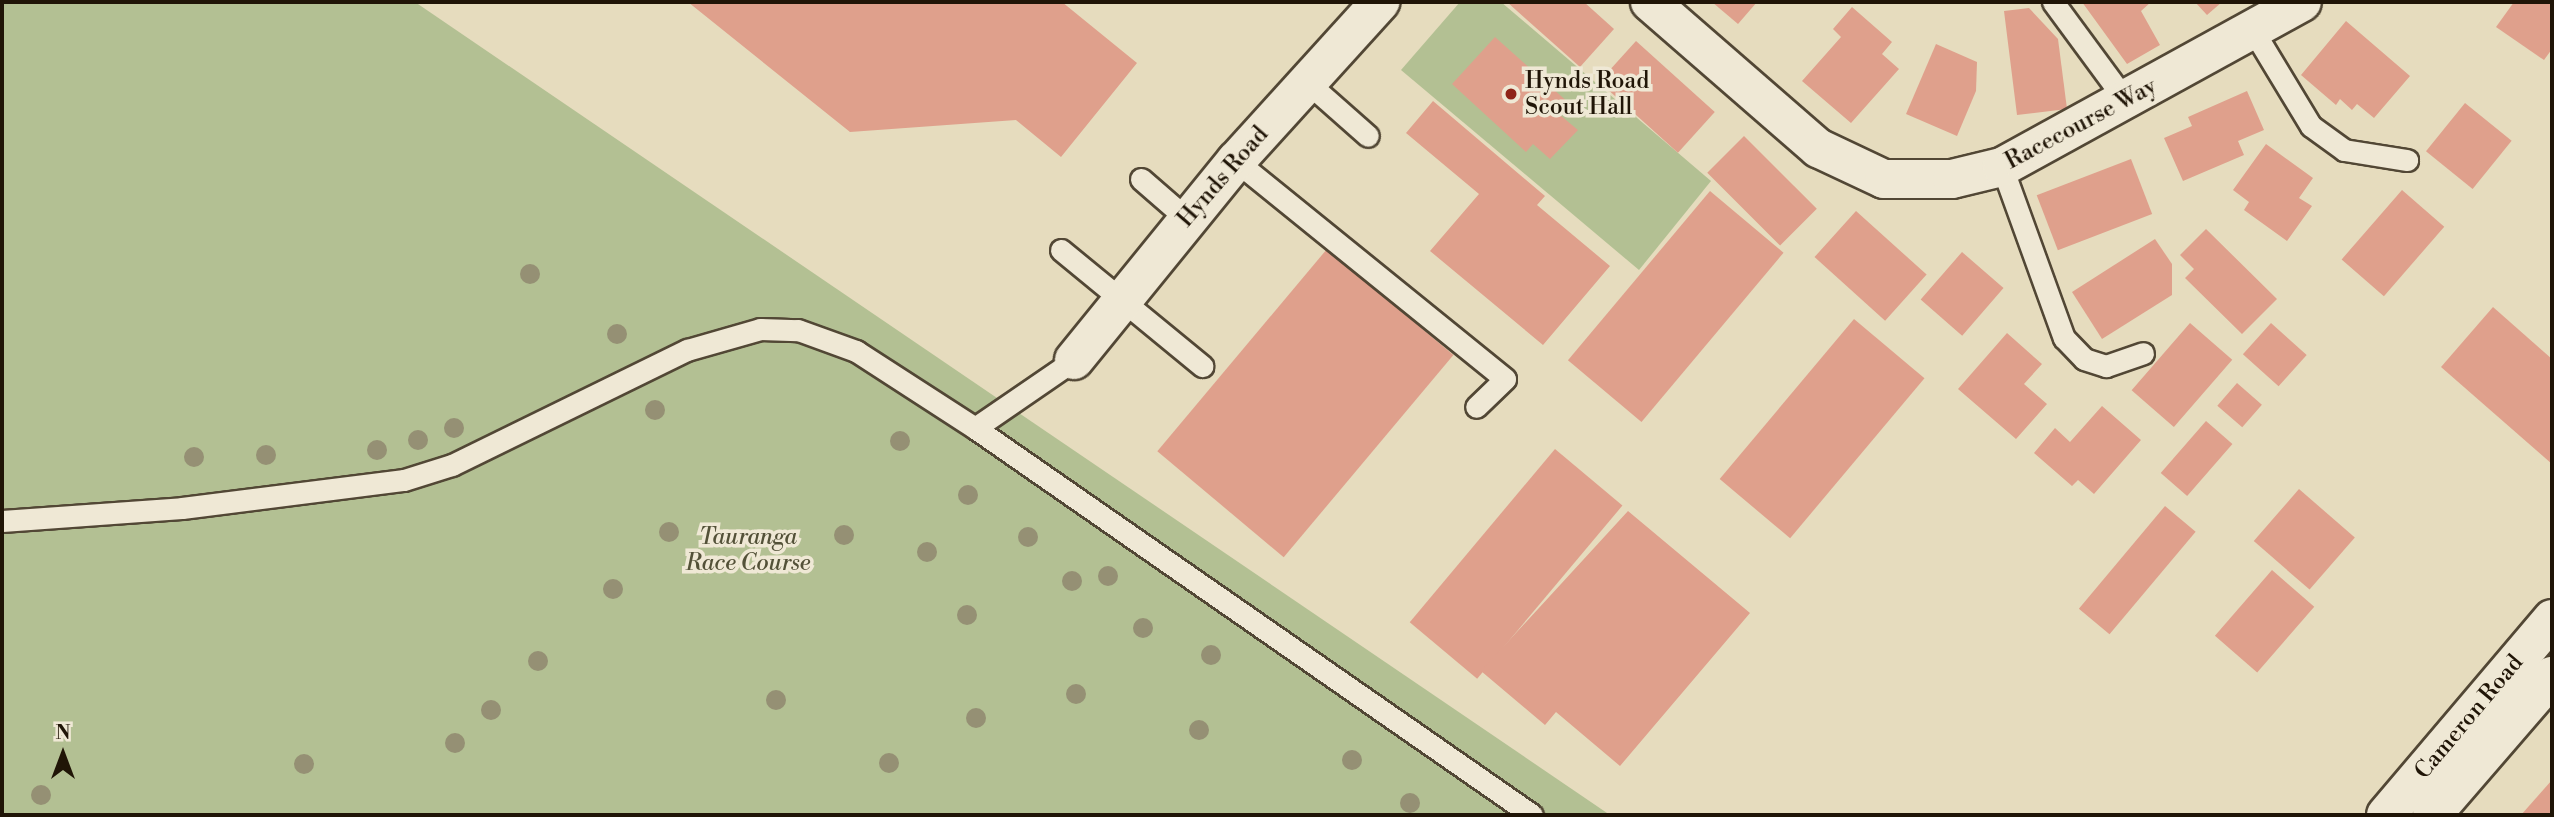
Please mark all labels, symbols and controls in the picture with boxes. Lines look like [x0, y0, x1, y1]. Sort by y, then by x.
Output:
place label: Hynds Road Scout Hall [1525, 67, 1649, 121]
street label: Racecourse Way [2001, 73, 2161, 175]
marker: Hynds Road Scout Hall [1503, 86, 1519, 102]
street label: Hynds Road [1172, 121, 1274, 233]
park label: Tauranga Race Course [685, 523, 811, 577]
street label: Cameron Road [2409, 649, 2529, 785]
north arrow [28, 719, 98, 789]
text: N [55, 721, 71, 745]

